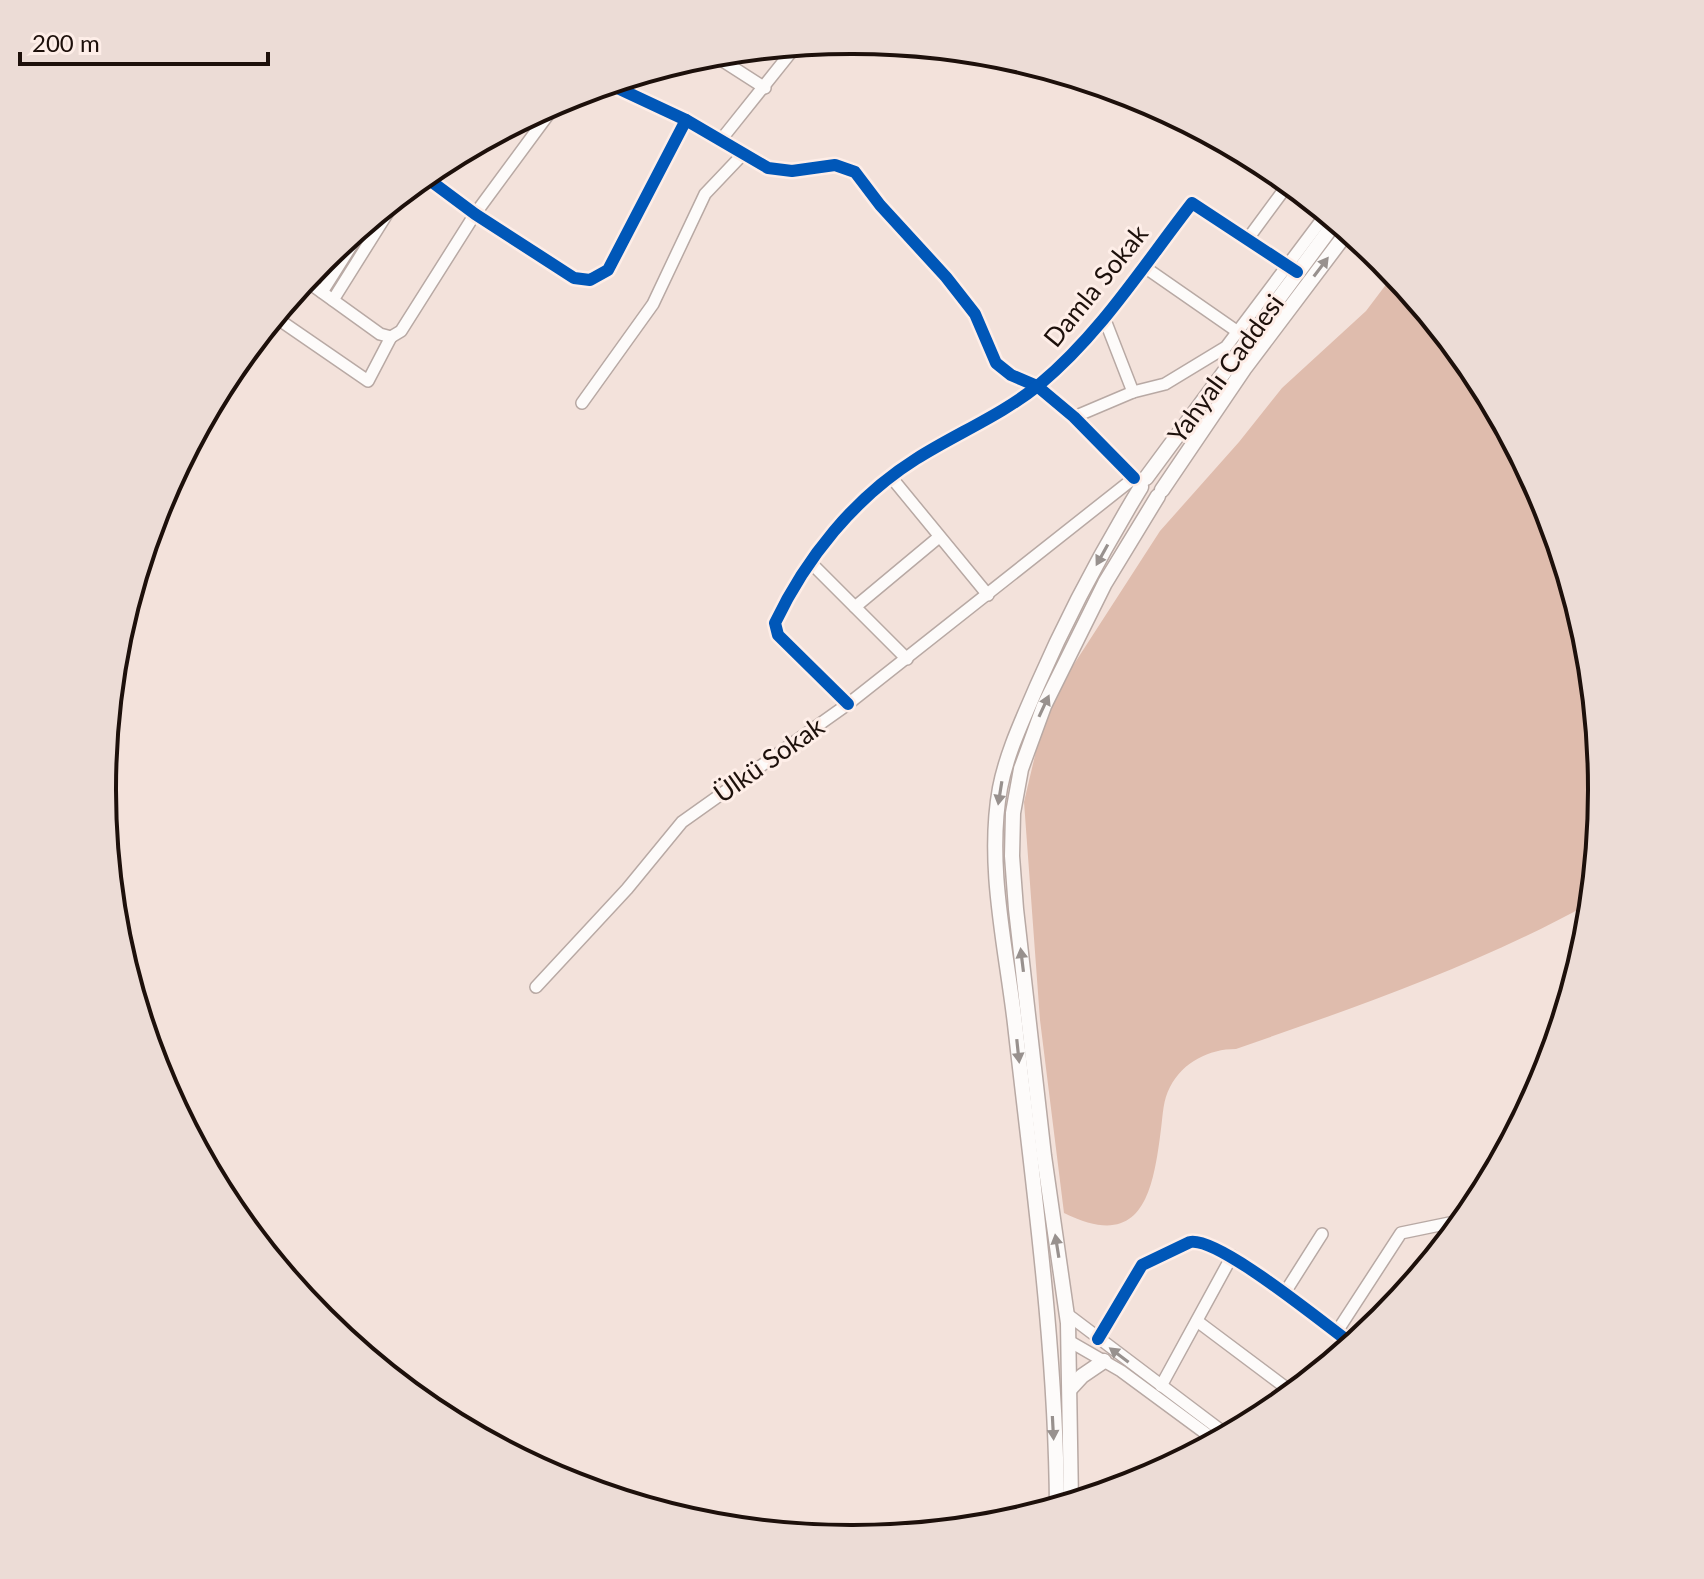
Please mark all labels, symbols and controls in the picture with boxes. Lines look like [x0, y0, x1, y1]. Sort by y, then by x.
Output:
scale bar [20, 16, 268, 66]
text: 200 m [32, 28, 100, 57]
street label: Damla Sokak [1036, 217, 1155, 353]
one-way arrow [1313, 256, 1329, 278]
street label: Yahyalı Caddesi [1160, 288, 1290, 449]
one-way arrow [1095, 543, 1108, 566]
one-way arrow [1037, 694, 1051, 718]
street label: Ülkü Sokak [707, 709, 830, 809]
one-way arrow [993, 781, 1006, 806]
one-way arrow [1015, 948, 1028, 973]
one-way arrow [1011, 1039, 1024, 1064]
one-way arrow [1050, 1233, 1062, 1258]
one-way arrow [1109, 1347, 1130, 1363]
one-way arrow [1047, 1416, 1060, 1441]

